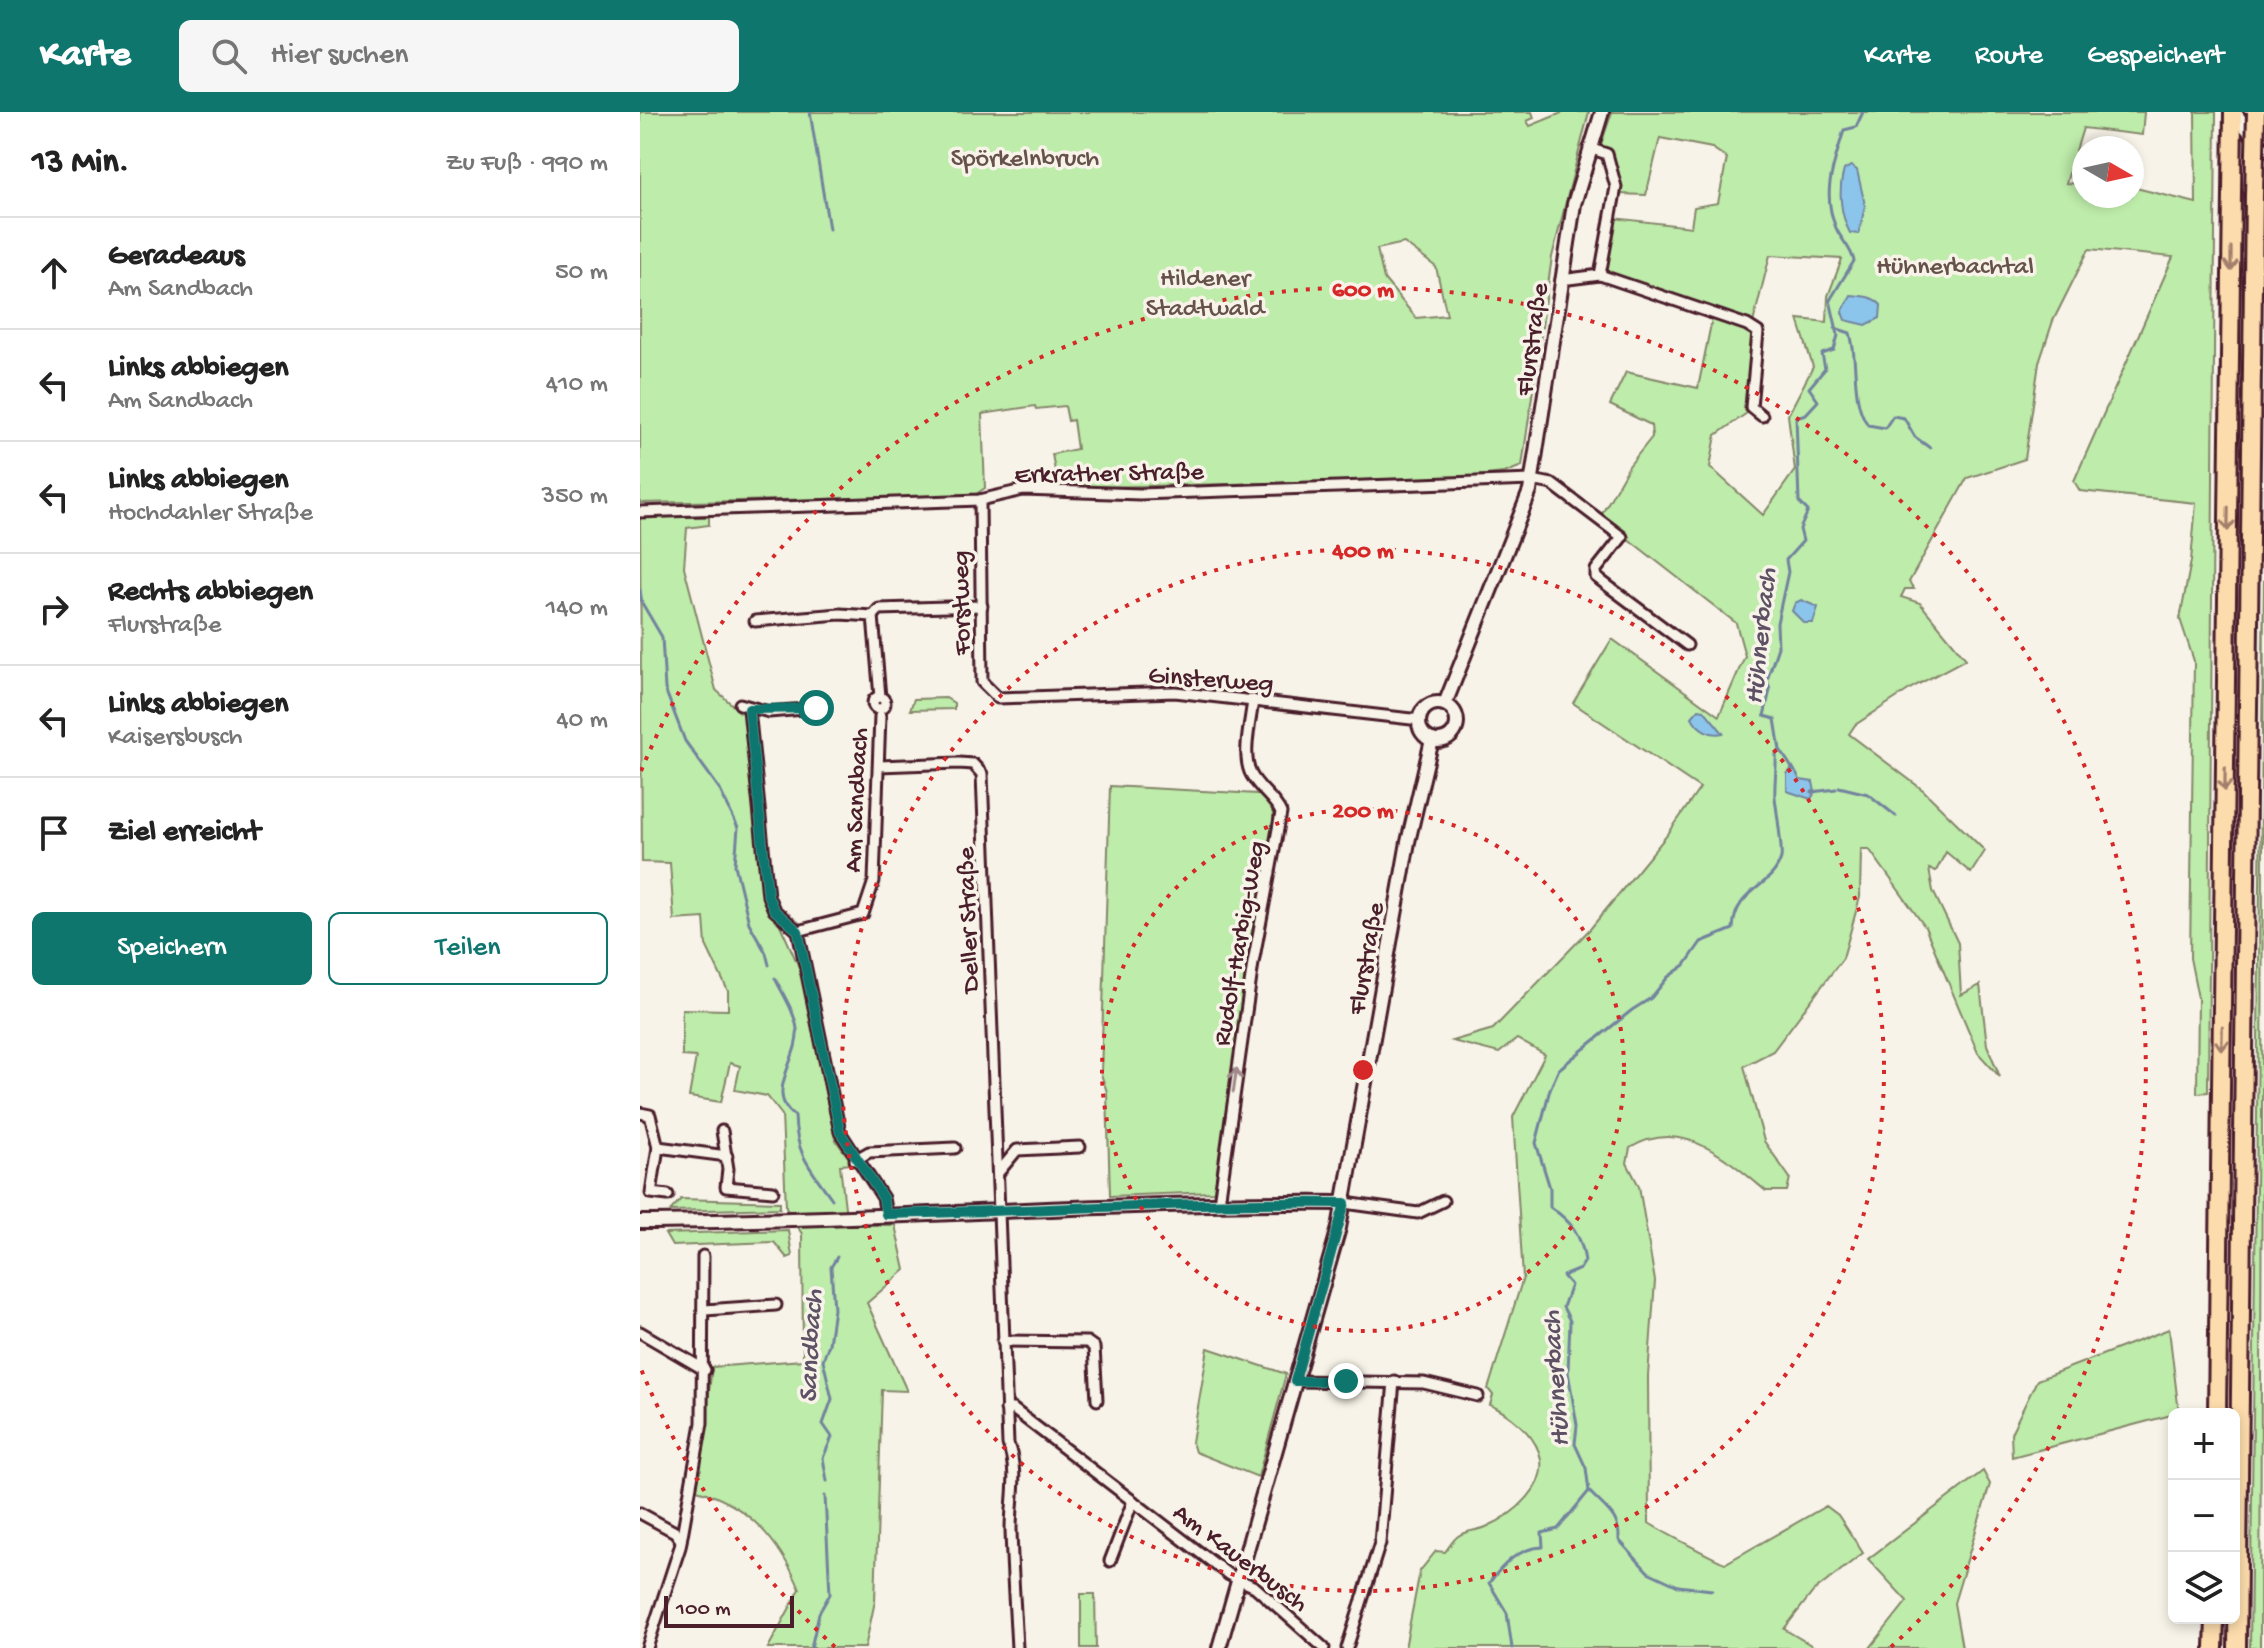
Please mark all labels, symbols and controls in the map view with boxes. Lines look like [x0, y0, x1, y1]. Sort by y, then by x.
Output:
search box [179, 20, 739, 92]
text: Karte [40, 34, 131, 78]
icon: search [207, 34, 251, 78]
text: Hier suchen [271, 39, 409, 74]
text: Karte [1864, 40, 1931, 73]
text: Route [1975, 40, 2043, 73]
text: Gespeichert [2087, 40, 2224, 73]
north arrow [2072, 136, 2144, 208]
text: 13 Min. [32, 144, 129, 184]
park label: Spörkelnbruch [951, 145, 1099, 176]
text: Zu Fuß · 990 m [446, 149, 608, 180]
text: Geradeaus [108, 240, 245, 275]
one-way arrow [2223, 245, 2239, 272]
icon: ahead [32, 251, 76, 295]
park label: Hühnerbachtal [1876, 253, 2034, 284]
text: 50 m [555, 258, 608, 289]
park label: Hildener Stadtwald [1146, 265, 1266, 326]
text: Am Sandbach [108, 275, 253, 306]
text: 600 m [1332, 277, 1394, 306]
street label: Flurstraße [1511, 281, 1558, 399]
text: Links abbiegen [108, 352, 288, 387]
icon: left [32, 363, 76, 407]
text: 410 m [546, 370, 608, 401]
text: Am Sandbach [108, 387, 253, 418]
street label: Erkrather Straße [1014, 458, 1205, 493]
text: Links abbiegen [108, 464, 288, 499]
icon: left [32, 475, 76, 519]
text: 350 m [541, 482, 608, 513]
text: Hochdahler Straße [108, 499, 313, 530]
one-way arrow [2220, 505, 2236, 532]
text: 400 m [1331, 538, 1394, 567]
street label: Forstweg [947, 550, 980, 656]
water label: Hühnerbach [1739, 566, 1786, 706]
text: Rechts abbiegen [108, 576, 313, 611]
icon: right [32, 587, 76, 631]
text: 140 m [546, 594, 608, 625]
text: Flurstraße [108, 611, 222, 642]
street label: Ginsterweg [1147, 662, 1274, 701]
text: Links abbiegen [108, 688, 288, 723]
route start [798, 690, 834, 726]
icon: left [32, 699, 76, 743]
text: 40 m [556, 706, 608, 737]
text: Kaisersbusch [108, 723, 242, 754]
street label: Am Sandbach [839, 727, 878, 873]
one-way arrow [2217, 765, 2233, 792]
text: 200 m [1332, 798, 1394, 827]
icon: arrive [32, 811, 76, 855]
text: Ziel erreicht [108, 816, 260, 851]
street label: Rudolf-Harbig-Weg [1208, 839, 1275, 1049]
street label: Deller Straße [952, 846, 989, 995]
street label: Flurstraße [1343, 900, 1394, 1018]
button: Speichern [32, 912, 312, 985]
button: Teilen [328, 912, 608, 985]
one-way arrow [2214, 1025, 2230, 1052]
centre of rings [1349, 1056, 1377, 1084]
one-way arrow [1228, 1068, 1243, 1094]
water label: Sandbach [793, 1288, 832, 1404]
water label: Hühnerbach [1536, 1308, 1579, 1448]
route end [1328, 1363, 1364, 1399]
map controls [2168, 1408, 2240, 1624]
button: + [2168, 1408, 2240, 1480]
button: − [2168, 1480, 2240, 1552]
street label: Am Kauerbusch [1165, 1499, 1313, 1621]
button: layers [2168, 1552, 2240, 1624]
scale bar [664, 1592, 794, 1628]
text: 100 m [676, 1597, 731, 1623]

